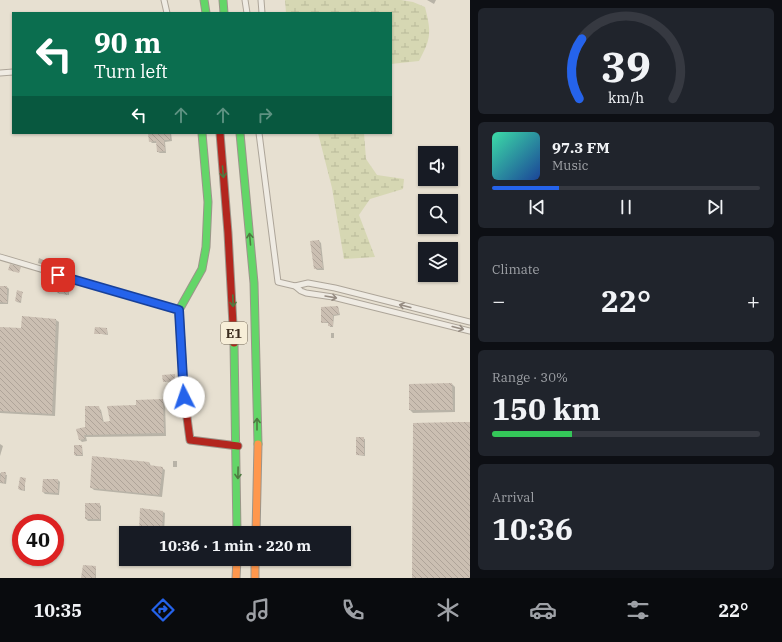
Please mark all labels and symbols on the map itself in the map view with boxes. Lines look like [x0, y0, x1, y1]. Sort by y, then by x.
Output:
one-way arrow [220, 165, 227, 178]
one-way arrow [247, 233, 254, 246]
pin [41, 258, 75, 292]
one-way arrow [324, 293, 337, 301]
one-way arrow [229, 294, 236, 307]
one-way arrow [399, 301, 412, 309]
road number: E1 [221, 322, 247, 344]
one-way arrow [451, 325, 464, 332]
position arrow [163, 376, 205, 418]
one-way arrow [253, 418, 261, 431]
one-way arrow [234, 466, 242, 479]
speed limit sign: 40 [12, 514, 64, 566]

